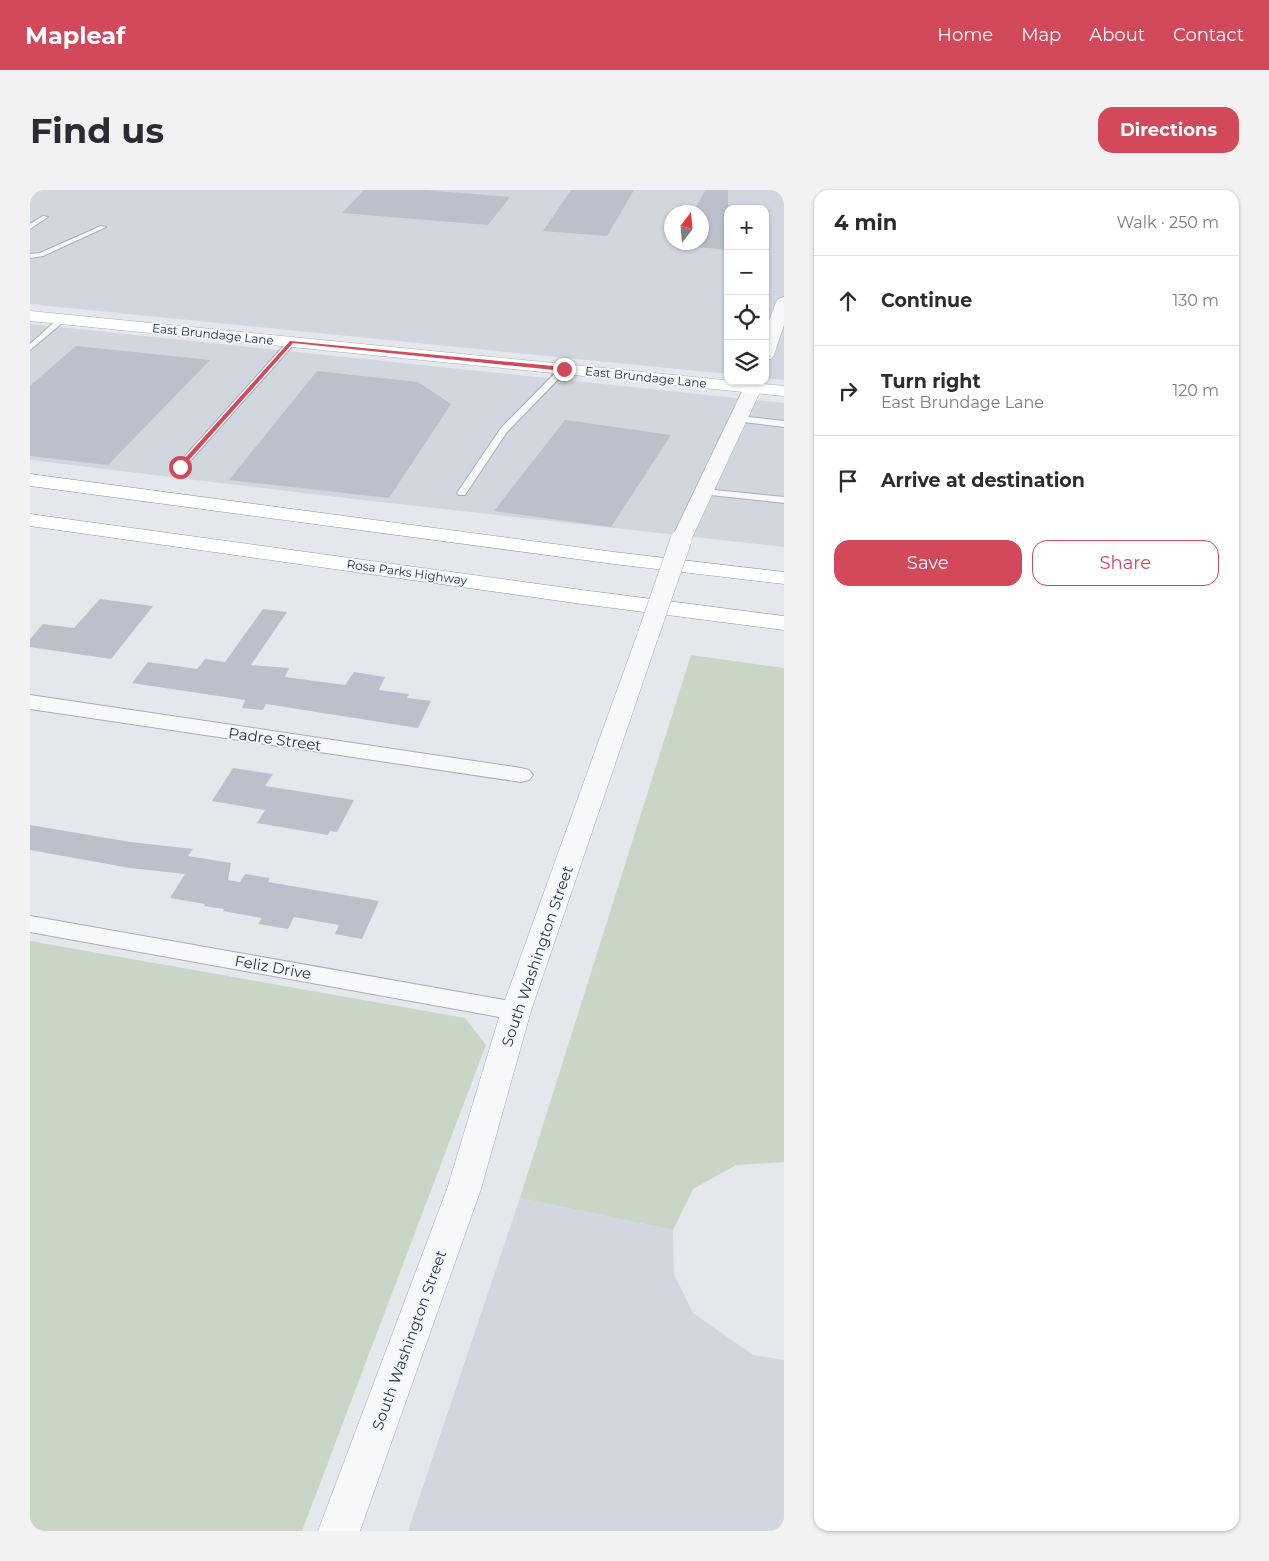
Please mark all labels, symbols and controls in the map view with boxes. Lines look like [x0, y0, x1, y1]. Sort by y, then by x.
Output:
text: Mapleaf [25, 21, 125, 50]
text: Home [937, 24, 993, 46]
text: Map [1021, 24, 1061, 46]
text: About [1089, 24, 1145, 46]
text: Contact [1173, 24, 1244, 46]
button: Directions [1098, 107, 1239, 153]
text: Find us [30, 109, 164, 152]
north arrow [664, 205, 709, 250]
map controls [724, 205, 769, 385]
button: + [724, 205, 769, 250]
text: 4 min [834, 210, 897, 235]
text: Walk · 250 m [1116, 213, 1219, 232]
button: − [724, 250, 769, 295]
icon: ahead [834, 287, 862, 315]
text: Continue [881, 289, 972, 312]
text: 130 m [1172, 291, 1219, 310]
button: locate [724, 295, 769, 340]
street label: East Brundage Lane [151, 320, 275, 348]
button: layers [724, 340, 769, 385]
route end [553, 358, 576, 381]
street label: East Brundage Lane [584, 363, 708, 391]
text: Turn right [881, 370, 981, 393]
icon: right [834, 377, 862, 405]
text: 120 m [1172, 381, 1219, 400]
text: East Brundage Lane [881, 393, 1044, 412]
route start [169, 456, 192, 479]
icon: arrive [834, 467, 862, 495]
text: Arrive at destination [881, 469, 1085, 492]
button: Save [834, 540, 1022, 586]
button: Share [1032, 540, 1219, 586]
street label: Rosa Parks Highway [346, 556, 469, 588]
street label: Padre Street [227, 723, 323, 755]
street label: South Washington Street [497, 863, 577, 1049]
street label: Feliz Drive [233, 951, 313, 983]
street label: South Washington Street [368, 1247, 450, 1433]

